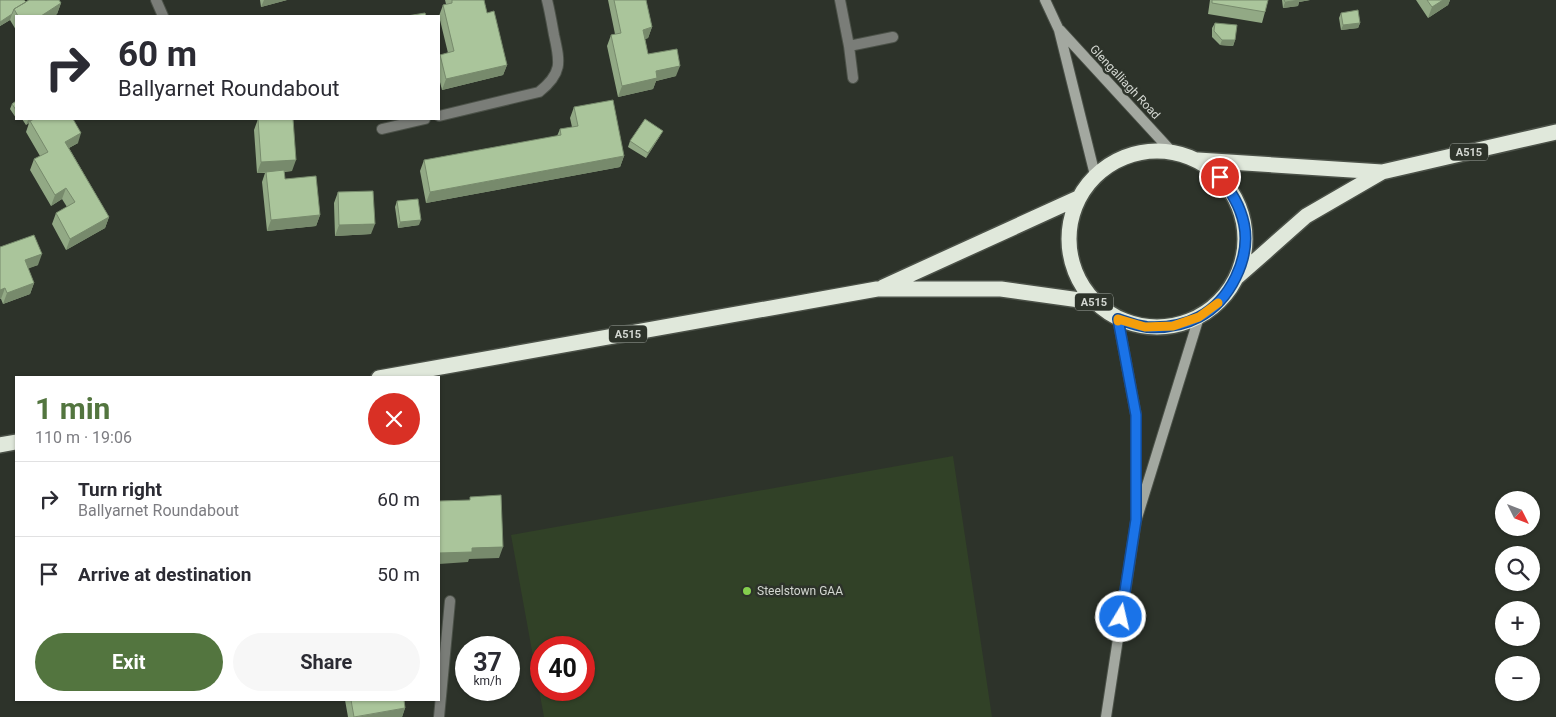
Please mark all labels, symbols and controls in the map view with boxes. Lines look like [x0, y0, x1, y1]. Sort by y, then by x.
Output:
text: 60 m [118, 34, 197, 75]
icon: right [35, 35, 100, 100]
street label: Glengalliagh Road [1087, 42, 1163, 122]
text: Ballyarnet Roundabout [118, 76, 340, 101]
road number: A515 [1450, 144, 1488, 160]
pin [1199, 156, 1241, 198]
icon: arrive [1206, 163, 1234, 191]
road number: A515 [1075, 294, 1113, 310]
road number: A515 [609, 326, 647, 342]
text: 1 min [35, 391, 110, 426]
button: close [368, 393, 420, 445]
text: 110 m · 19:06 [35, 428, 132, 447]
text: Turn right [78, 478, 162, 501]
icon: right [35, 485, 63, 513]
text: 60 m [377, 488, 420, 511]
north arrow [1495, 491, 1540, 536]
map controls [1495, 491, 1540, 701]
text: Ballyarnet Roundabout [78, 501, 239, 520]
button: search [1495, 546, 1540, 591]
icon: arrive [35, 560, 63, 588]
text: Arrive at destination [78, 563, 251, 586]
text: 50 m [377, 563, 420, 586]
place label: Steelstown GAA [757, 584, 843, 598]
marker: Steelstown GAA [741, 585, 753, 597]
position arrow [1094, 590, 1146, 642]
button: + [1495, 601, 1540, 646]
button: Exit [35, 633, 223, 691]
button: Share [233, 633, 420, 691]
speed limit sign: 40 [530, 636, 595, 701]
text: 37 [473, 648, 502, 677]
button: − [1495, 656, 1540, 701]
text: km/h [473, 674, 502, 688]

